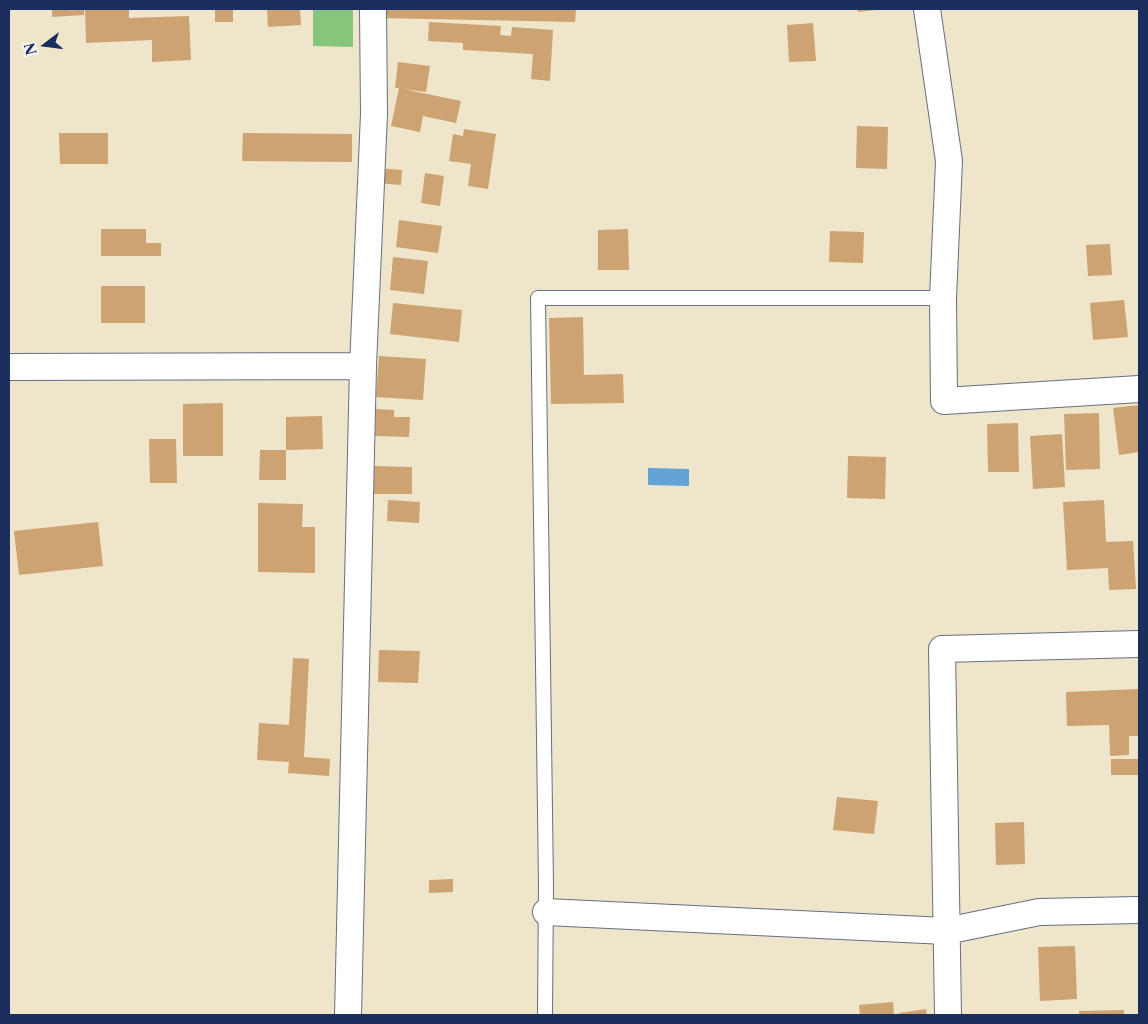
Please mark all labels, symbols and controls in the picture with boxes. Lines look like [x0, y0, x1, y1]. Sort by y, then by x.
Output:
north arrow [20, 20, 70, 70]
text: N [20, 41, 41, 57]

